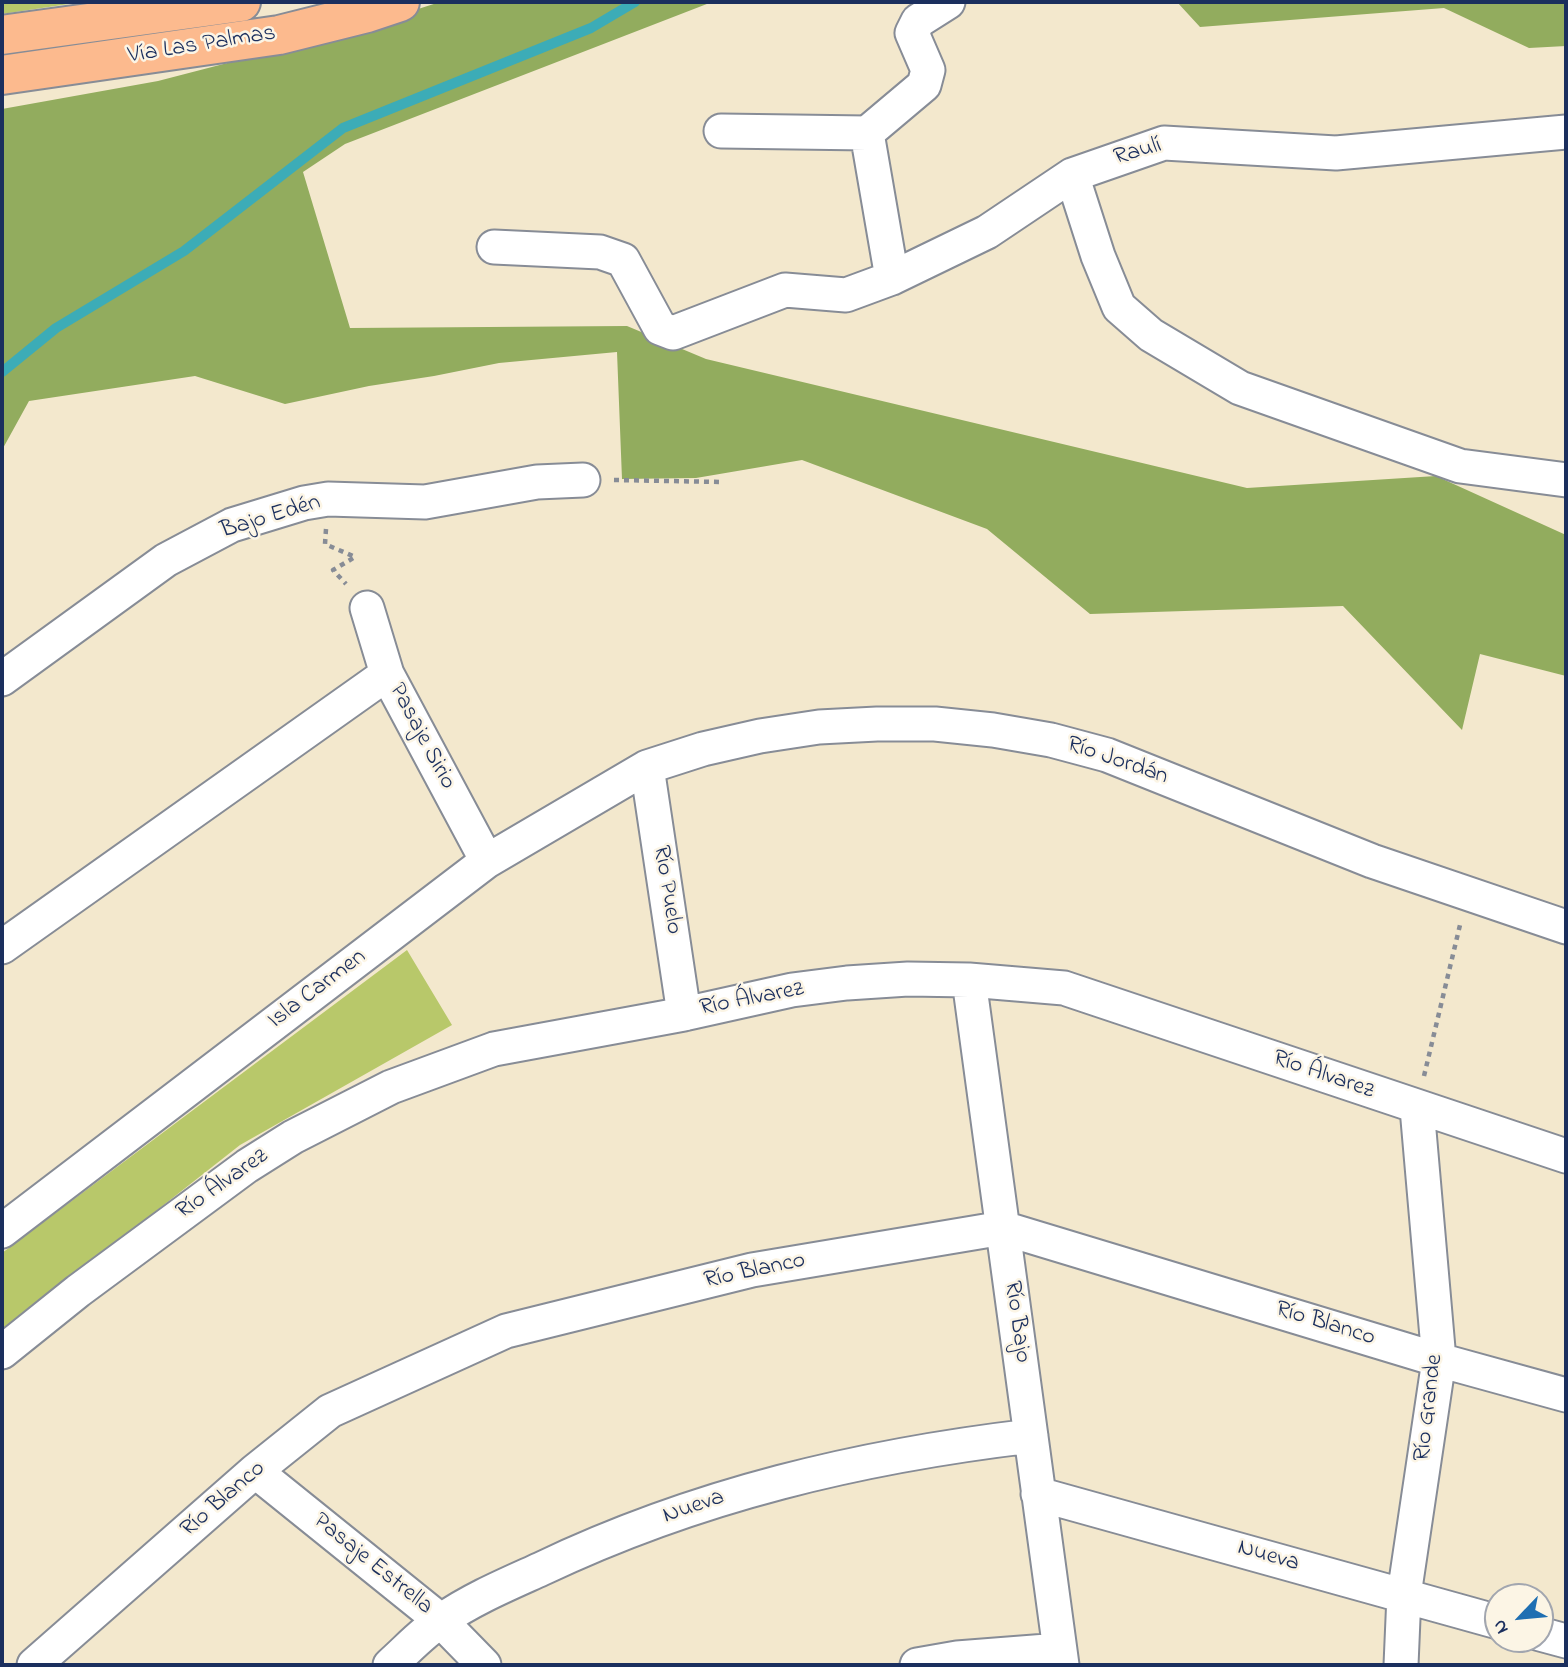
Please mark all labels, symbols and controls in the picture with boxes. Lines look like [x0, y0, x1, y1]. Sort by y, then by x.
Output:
street label: Vía Las Palmas [126, 20, 278, 72]
street label: Raulí [1111, 133, 1165, 173]
street label: Bajo Edén [218, 489, 324, 547]
street label: Pasaje Sirio [381, 679, 461, 795]
street label: Río Jordán [1063, 731, 1171, 793]
street label: Río Puelo [645, 844, 687, 936]
street label: Isla Carmen [263, 944, 373, 1036]
street label: Río Álvarez [698, 976, 806, 1024]
street label: Río Álvarez [1269, 1045, 1377, 1107]
street label: Río Álvarez [172, 1143, 274, 1227]
street label: Río Blanco [702, 1247, 808, 1297]
street label: Río Bajo [996, 1279, 1036, 1365]
street label: Río Blanco [1272, 1296, 1378, 1354]
street label: Río Grande [1409, 1353, 1451, 1463]
street label: Río Blanco [176, 1455, 272, 1545]
street label: Nueva [660, 1484, 728, 1532]
street label: Pasaje Estrella [306, 1508, 438, 1622]
street label: Nueva [1234, 1534, 1302, 1580]
north arrow [1484, 1583, 1554, 1653]
text: N [1487, 1615, 1516, 1638]

